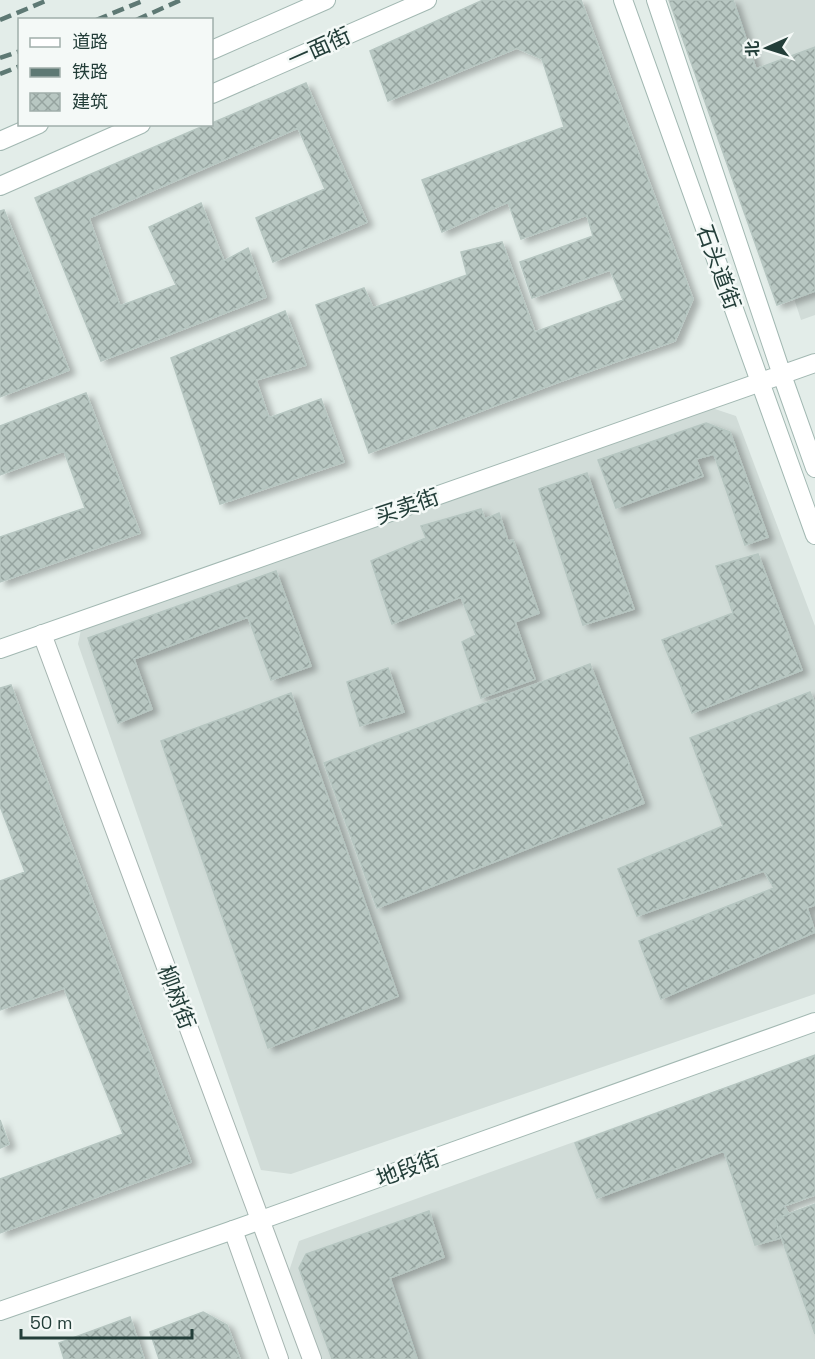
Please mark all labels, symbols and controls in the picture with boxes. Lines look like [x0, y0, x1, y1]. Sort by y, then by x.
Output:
legend [18, 18, 213, 126]
north arrow [737, 18, 797, 78]
street label: 一面街 [283, 21, 355, 73]
text: 道路 [72, 30, 108, 53]
text: 北 [742, 40, 763, 57]
text: 铁路 [72, 60, 108, 83]
text: 建筑 [72, 90, 108, 113]
street label: 石头道街 [691, 221, 747, 313]
street label: 买卖街 [371, 482, 443, 530]
street label: 柳树街 [152, 961, 202, 1033]
street label: 地段街 [372, 1144, 444, 1192]
scale bar [21, 1302, 192, 1340]
text: 50 m [30, 1311, 72, 1334]

